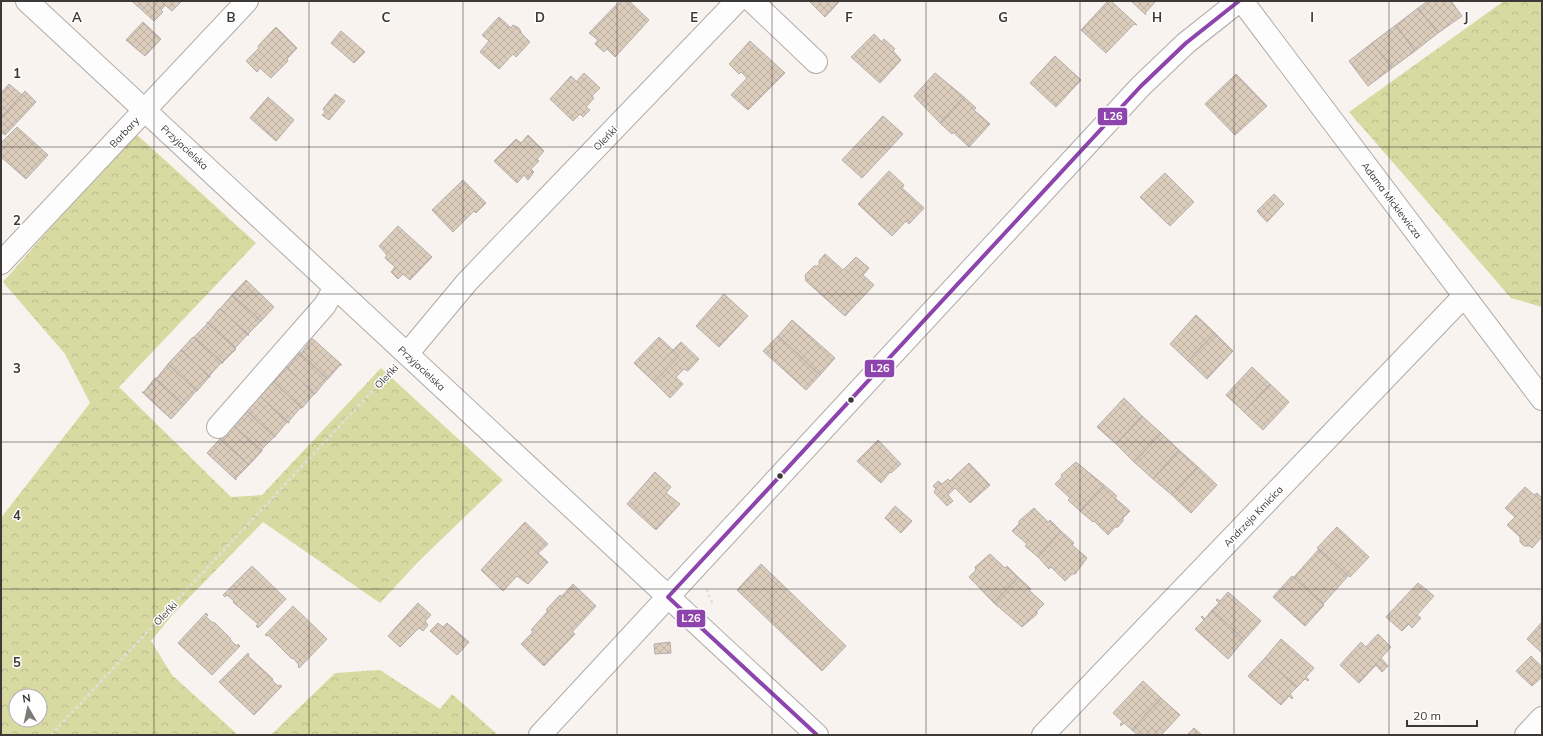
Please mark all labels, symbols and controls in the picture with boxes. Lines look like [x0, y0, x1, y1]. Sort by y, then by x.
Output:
text: A [72, 9, 82, 25]
text: B [227, 9, 236, 25]
text: C [382, 9, 391, 25]
text: D [535, 9, 545, 25]
text: E [690, 9, 698, 25]
text: F [845, 9, 853, 25]
text: G [998, 9, 1008, 25]
text: H [1152, 9, 1162, 25]
text: I [1310, 9, 1314, 25]
text: J [1464, 9, 1468, 25]
text: 1 [13, 65, 21, 81]
line badge: L26 [1097, 107, 1128, 126]
text: L26 [1103, 109, 1123, 123]
street label: Barbary [107, 114, 142, 151]
street label: Przyjacielska [158, 122, 211, 173]
street label: Oleńki [591, 123, 620, 153]
street label: Adama Mickiewicza [1359, 159, 1425, 241]
text: 2 [13, 212, 21, 228]
street label: Przyjacielska [395, 343, 448, 394]
line badge: L26 [864, 359, 895, 378]
text: 3 [13, 360, 21, 376]
street label: Oleńki [372, 361, 401, 391]
text: L26 [870, 361, 890, 375]
unlabelled marker [846, 395, 856, 405]
unlabelled marker [775, 471, 785, 481]
street label: Andrzeja Kmicica [1221, 483, 1286, 550]
text: 4 [13, 507, 21, 523]
street label: Oleńki [151, 598, 180, 628]
line badge: L26 [676, 609, 706, 628]
text: L26 [681, 611, 701, 625]
text: 5 [13, 654, 21, 670]
north arrow [8, 688, 48, 728]
text: N [21, 691, 32, 706]
scale bar [1407, 702, 1477, 728]
text: 20 m [1413, 708, 1441, 723]

